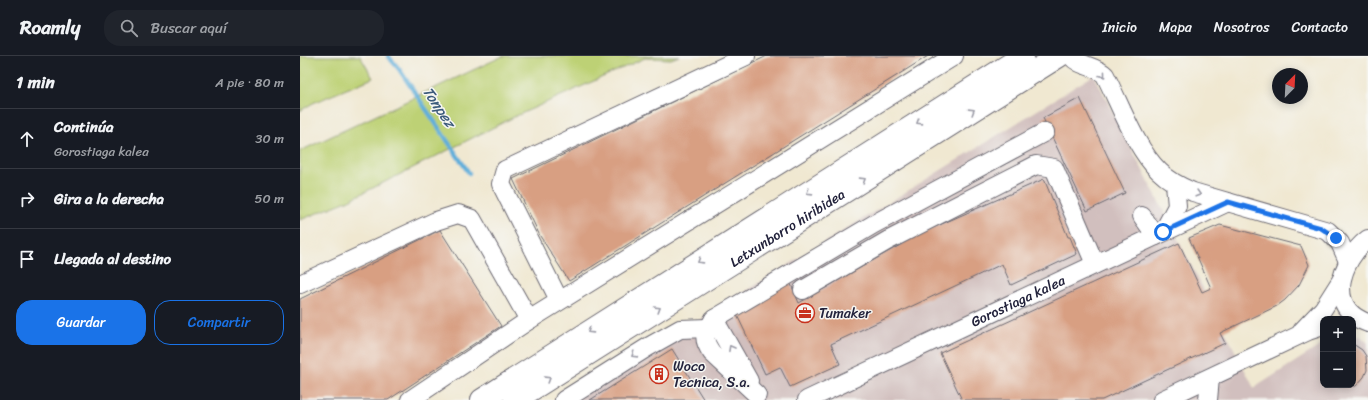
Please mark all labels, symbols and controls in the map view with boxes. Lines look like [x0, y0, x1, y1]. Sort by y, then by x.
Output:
search box [104, 10, 384, 46]
text: Roamly [20, 11, 80, 44]
text: Buscar aquí [150, 15, 227, 41]
text: Inicio [1102, 15, 1137, 40]
text: Mapa [1159, 15, 1192, 40]
text: Nosotros [1214, 15, 1269, 40]
text: Contacto [1291, 15, 1348, 40]
icon: search [118, 17, 140, 39]
text: 1 min [16, 67, 55, 97]
north arrow [1272, 68, 1308, 104]
one-way arrow [1099, 70, 1106, 77]
text: A pie · 80 m [215, 71, 284, 94]
water label: Tonpez [416, 81, 464, 135]
one-way arrow [968, 108, 975, 115]
text: Continúa [54, 114, 113, 140]
one-way arrow [916, 117, 923, 125]
text: 30 m [255, 127, 284, 150]
icon: ahead [16, 128, 38, 150]
text: Gorostiaga kalea [54, 140, 149, 163]
one-way arrow [859, 177, 866, 185]
street label: Letxunborro hiribidea [724, 182, 850, 274]
text: Gira a la derecha [54, 186, 164, 212]
text: 50 m [254, 187, 284, 210]
one-way arrow [807, 187, 814, 194]
icon: right [16, 188, 38, 210]
one-way arrow [1195, 189, 1202, 198]
route start [1154, 223, 1172, 241]
route end [1327, 229, 1345, 247]
text: Llegada al destino [54, 246, 171, 272]
icon: arrive [16, 248, 38, 270]
one-way arrow [697, 257, 704, 264]
street label: Gorostiaga kalea [966, 267, 1070, 334]
button: Guardar [16, 300, 146, 345]
button: Compartir [154, 300, 284, 345]
place label: Tumaker [819, 301, 872, 326]
office icon: Tumaker [794, 302, 816, 324]
one-way arrow [654, 307, 661, 314]
map controls [1320, 316, 1356, 388]
button: + [1320, 316, 1356, 352]
one-way arrow [587, 326, 594, 334]
one-way arrow [728, 345, 736, 353]
one-way arrow [632, 350, 639, 357]
button: − [1320, 352, 1356, 388]
place label: Woco Tecnica, S.a. [673, 354, 751, 395]
building icon: Woco Tecnica, S.a. [648, 363, 670, 385]
one-way arrow [544, 376, 551, 384]

